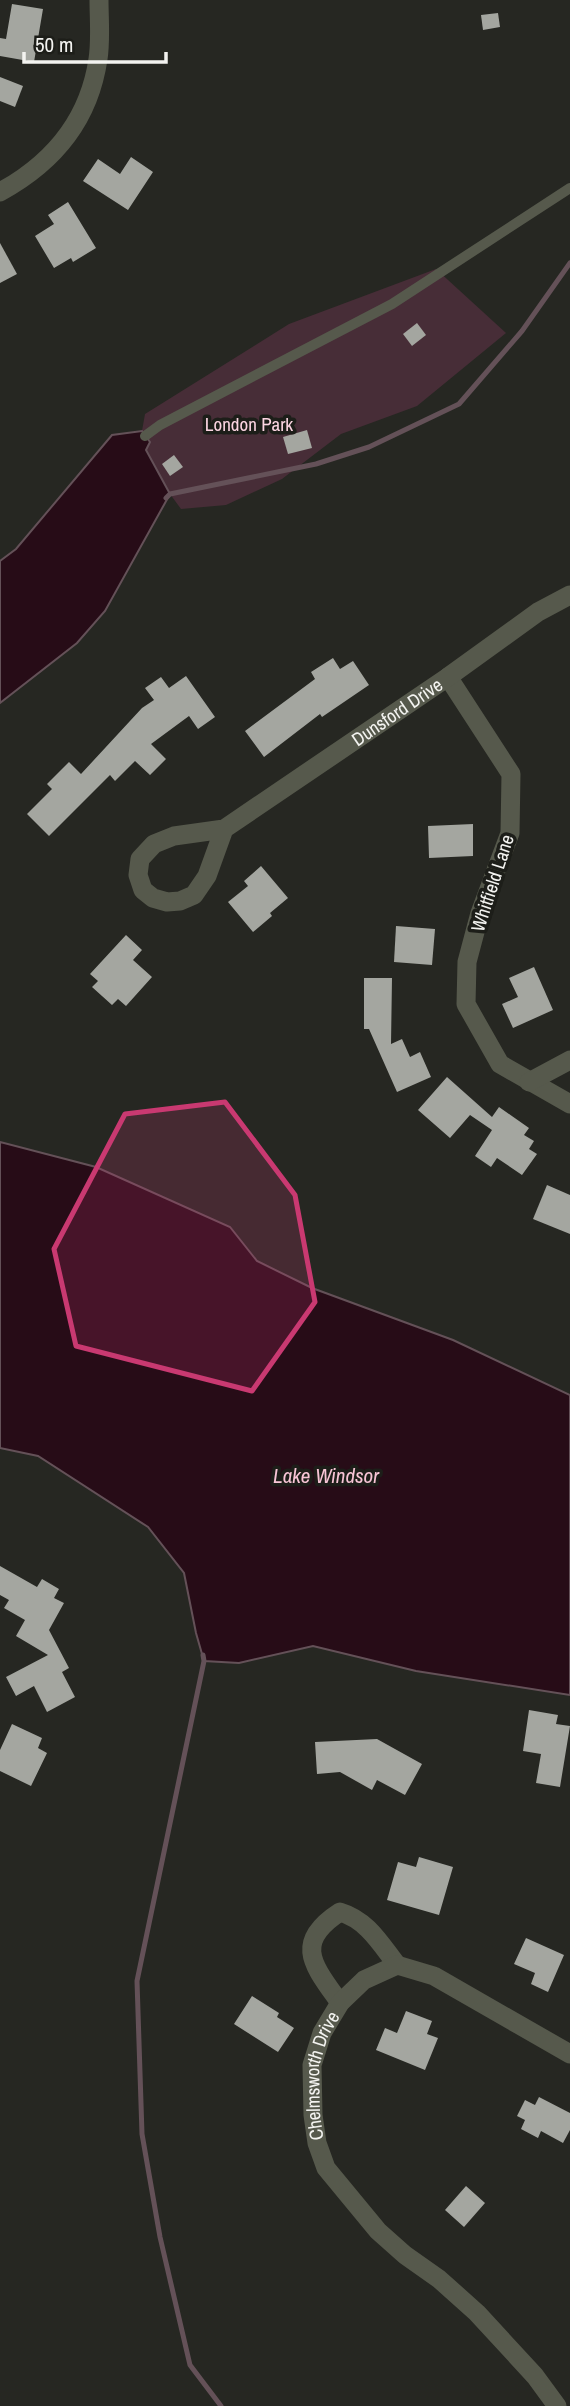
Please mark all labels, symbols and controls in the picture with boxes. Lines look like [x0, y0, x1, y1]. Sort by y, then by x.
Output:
scale bar [24, 21, 166, 65]
text: 50 m [35, 30, 73, 59]
park label: London Park [205, 411, 293, 437]
street label: Dunsford Drive [346, 672, 448, 752]
street label: Whitfield Lane [464, 831, 520, 935]
water label: Lake Windsor [273, 1461, 380, 1490]
street label: Chelmsworth Drive [299, 2006, 345, 2142]

